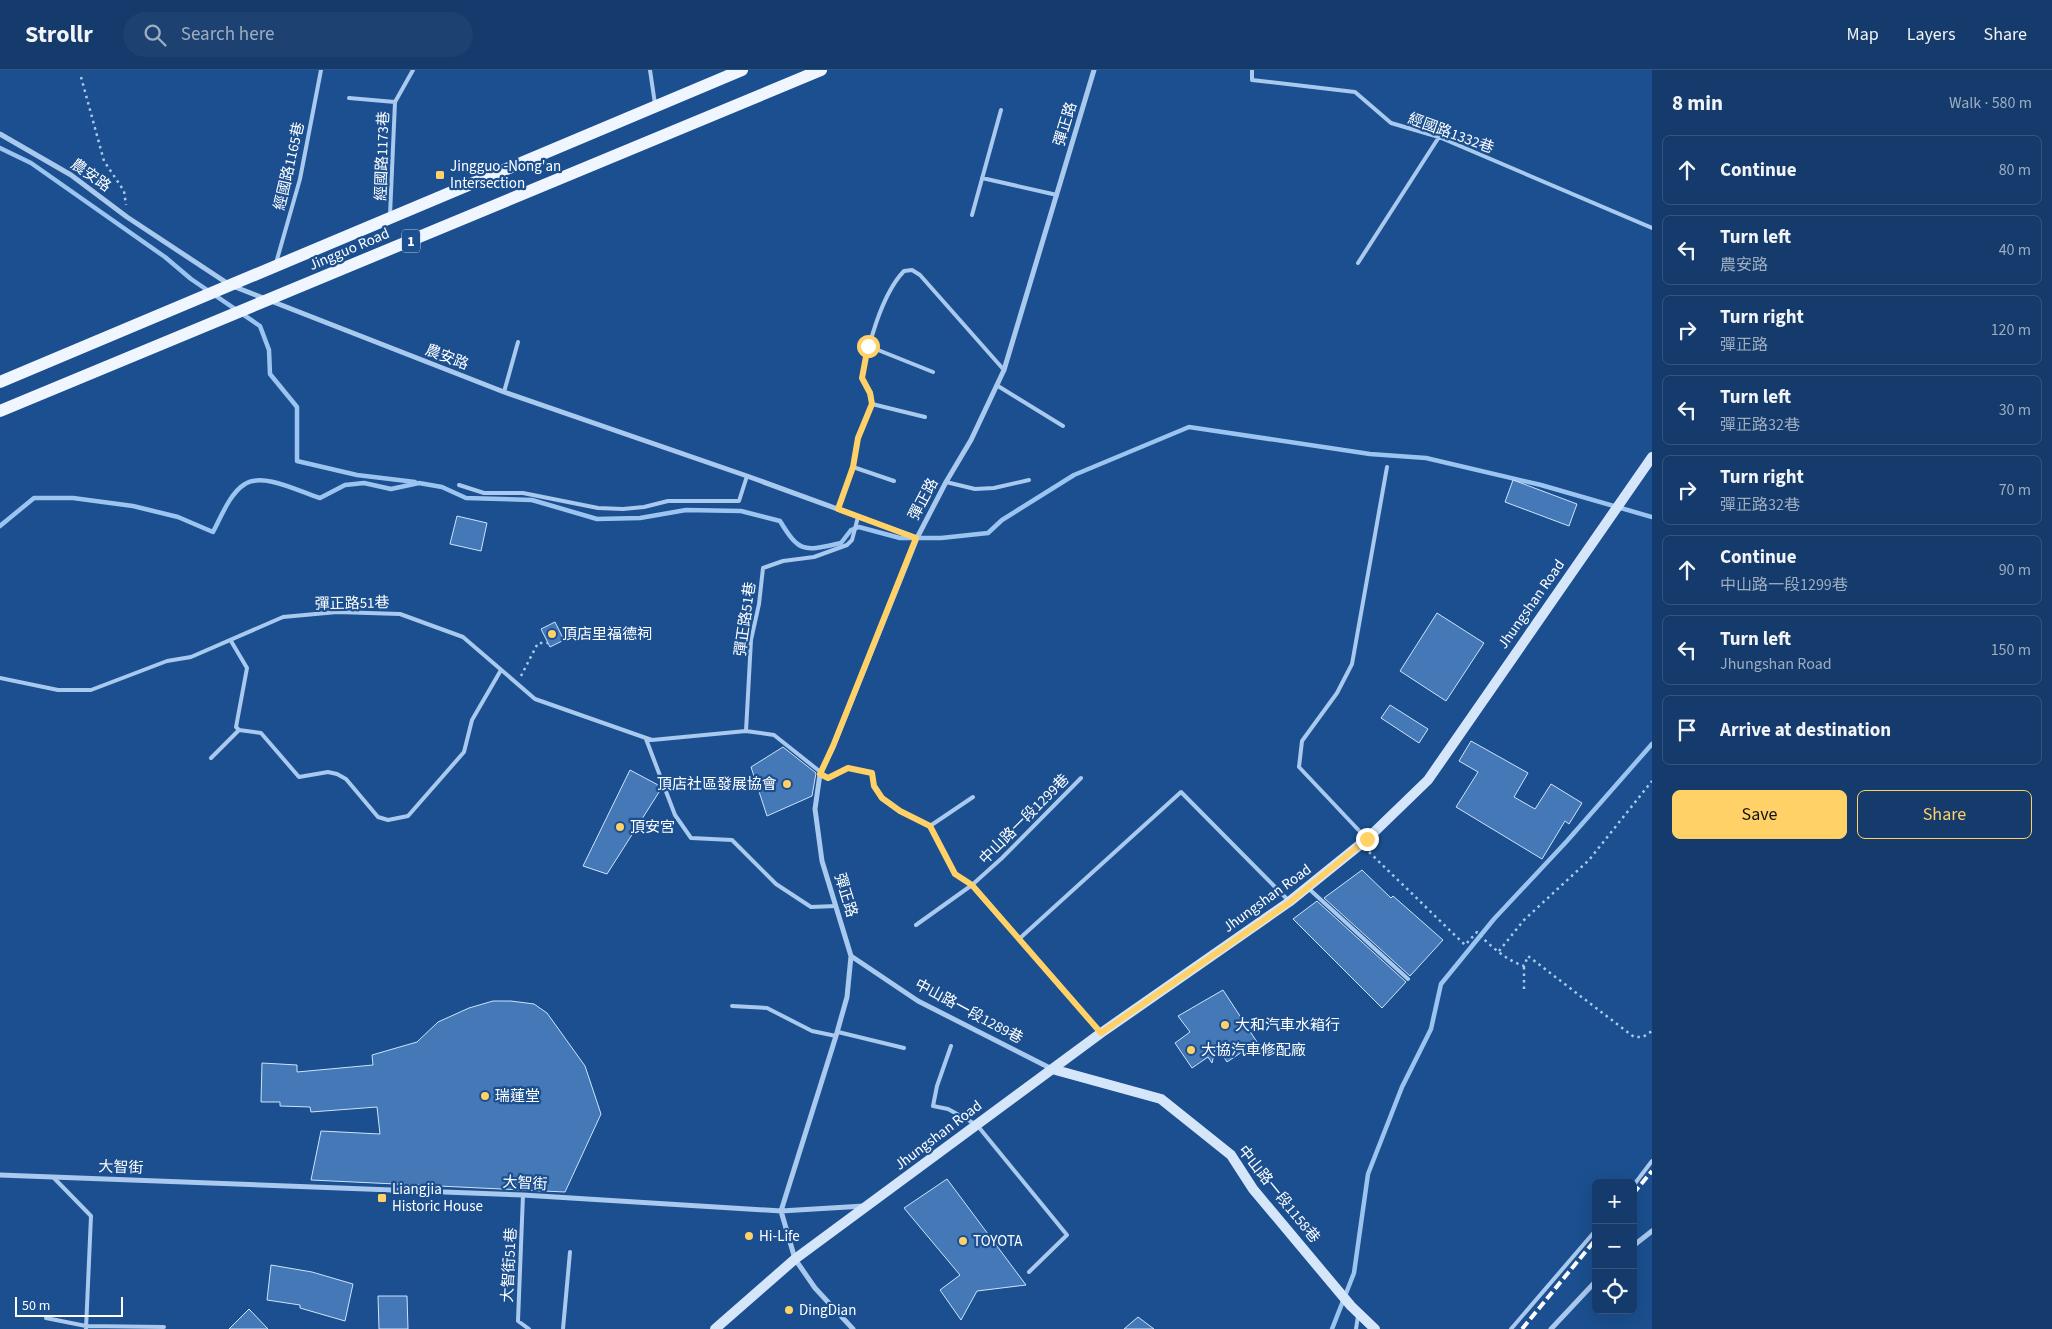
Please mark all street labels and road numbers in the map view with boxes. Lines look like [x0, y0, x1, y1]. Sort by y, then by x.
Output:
street label: 彈正路 [1049, 100, 1082, 149]
street label: 經國路1332巷 [1405, 108, 1497, 159]
street label: 經國路1173巷 [370, 111, 395, 201]
street label: 經國路1165巷 [269, 120, 310, 212]
street label: 農安路 [66, 154, 115, 197]
street label: Jingguo Road [306, 223, 393, 276]
road number: 1 [402, 230, 420, 252]
street label: 農安路 [422, 340, 472, 375]
street label: 彈正路 [904, 474, 943, 524]
street label: Jhungshan Road [1493, 555, 1570, 653]
street label: 彈正路51巷 [730, 581, 761, 658]
street label: 彈正路51巷 [314, 592, 390, 615]
street label: 中山路一段1299巷 [975, 770, 1074, 869]
street label: Jhungshan Road [1219, 859, 1316, 938]
street label: 彈正路 [829, 871, 862, 920]
street label: 中山路一段1289巷 [911, 974, 1027, 1049]
street label: Jhungshan Road [890, 1096, 986, 1175]
street label: 中山路一段1158巷 [1233, 1141, 1324, 1247]
street label: 大智街 [98, 1156, 144, 1179]
street label: 大智街 [502, 1172, 548, 1195]
street label: 大智街51巷 [497, 1227, 522, 1303]

